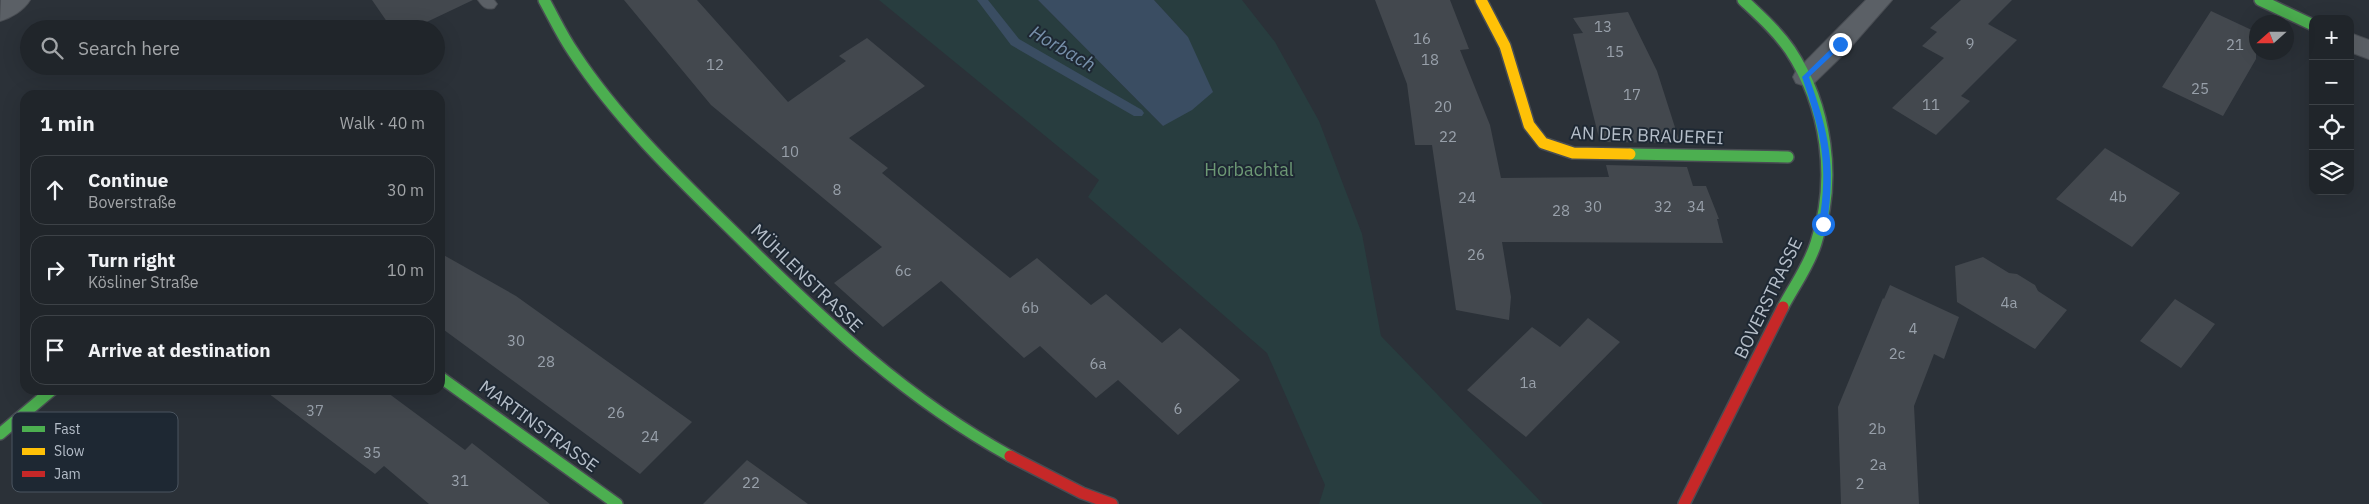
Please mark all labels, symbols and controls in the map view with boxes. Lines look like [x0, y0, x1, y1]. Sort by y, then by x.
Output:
north arrow [2249, 15, 2294, 60]
map controls [2309, 15, 2354, 195]
button: + [2309, 15, 2354, 60]
house number: 13 [1594, 17, 1612, 36]
search box [20, 20, 445, 75]
water label: Horbach [1026, 20, 1100, 76]
house number: 16 [1413, 29, 1431, 48]
route end [1829, 33, 1852, 56]
icon: search [38, 34, 66, 62]
house number: 9 [1965, 34, 1975, 53]
house number: 21 [2226, 35, 2244, 54]
text: Search here [78, 36, 180, 60]
house number: 15 [1606, 42, 1624, 61]
house number: 18 [1421, 50, 1439, 69]
house number: 12 [706, 55, 724, 74]
button: − [2309, 60, 2354, 105]
house number: 25 [2191, 79, 2209, 98]
house number: 17 [1623, 85, 1641, 104]
house number: 11 [1922, 95, 1940, 114]
house number: 20 [1434, 97, 1452, 116]
button: locate [2309, 105, 2354, 150]
text: 1 min [40, 109, 95, 137]
text: Walk · 40 m [340, 113, 425, 133]
street label: AN DER BRAUEREI [1570, 121, 1724, 149]
house number: 22 [1439, 127, 1457, 146]
house number: 10 [781, 142, 799, 161]
button: layers [2309, 150, 2354, 195]
park label: Horbachtal [1204, 158, 1294, 181]
text: Continue [88, 168, 168, 192]
icon: ahead [41, 176, 69, 204]
text: 30 m [387, 180, 424, 200]
house number: 8 [832, 180, 842, 199]
house number: 4b [2109, 187, 2127, 206]
house number: 24 [1458, 188, 1476, 207]
text: Boverstraße [88, 192, 176, 212]
house number: 30 [1584, 197, 1602, 216]
house number: 32 [1654, 197, 1672, 216]
house number: 34 [1687, 197, 1705, 216]
house number: 28 [1552, 201, 1570, 220]
route start [1812, 213, 1835, 236]
street label: MÜHLENSTRASSE [746, 219, 868, 337]
street label: BOVERSTRASSE [1729, 234, 1807, 362]
house number: 26 [1467, 245, 1485, 264]
text: Turn right [88, 248, 175, 272]
icon: right [41, 256, 69, 284]
text: 10 m [387, 260, 424, 280]
house number: 6c [895, 261, 912, 280]
text: Kösliner Straße [88, 272, 199, 292]
house number: 4a [2000, 293, 2018, 312]
house number: 6b [1021, 298, 1039, 317]
house number: 4 [1908, 319, 1918, 338]
house number: 30 [507, 331, 525, 350]
icon: arrive [41, 336, 69, 364]
text: Arrive at destination [88, 338, 271, 362]
house number: 2c [1889, 344, 1906, 363]
house number: 28 [537, 352, 555, 371]
house number: 6a [1089, 354, 1107, 373]
house number: 1a [1519, 373, 1537, 392]
street label: MARTINSTRASSE [475, 375, 603, 477]
house number: 6 [1173, 399, 1183, 418]
house number: 37 [306, 401, 324, 420]
house number: 26 [607, 403, 625, 422]
legend [12, 412, 178, 492]
house number: 2b [1868, 419, 1886, 438]
text: Fast [54, 420, 80, 438]
house number: 24 [641, 427, 659, 446]
text: Slow [54, 442, 85, 460]
house number: 35 [363, 443, 381, 462]
house number: 2a [1869, 455, 1887, 474]
text: Jam [54, 465, 81, 483]
house number: 31 [451, 471, 469, 490]
house number: 22 [742, 473, 760, 492]
house number: 2 [1855, 474, 1865, 493]

